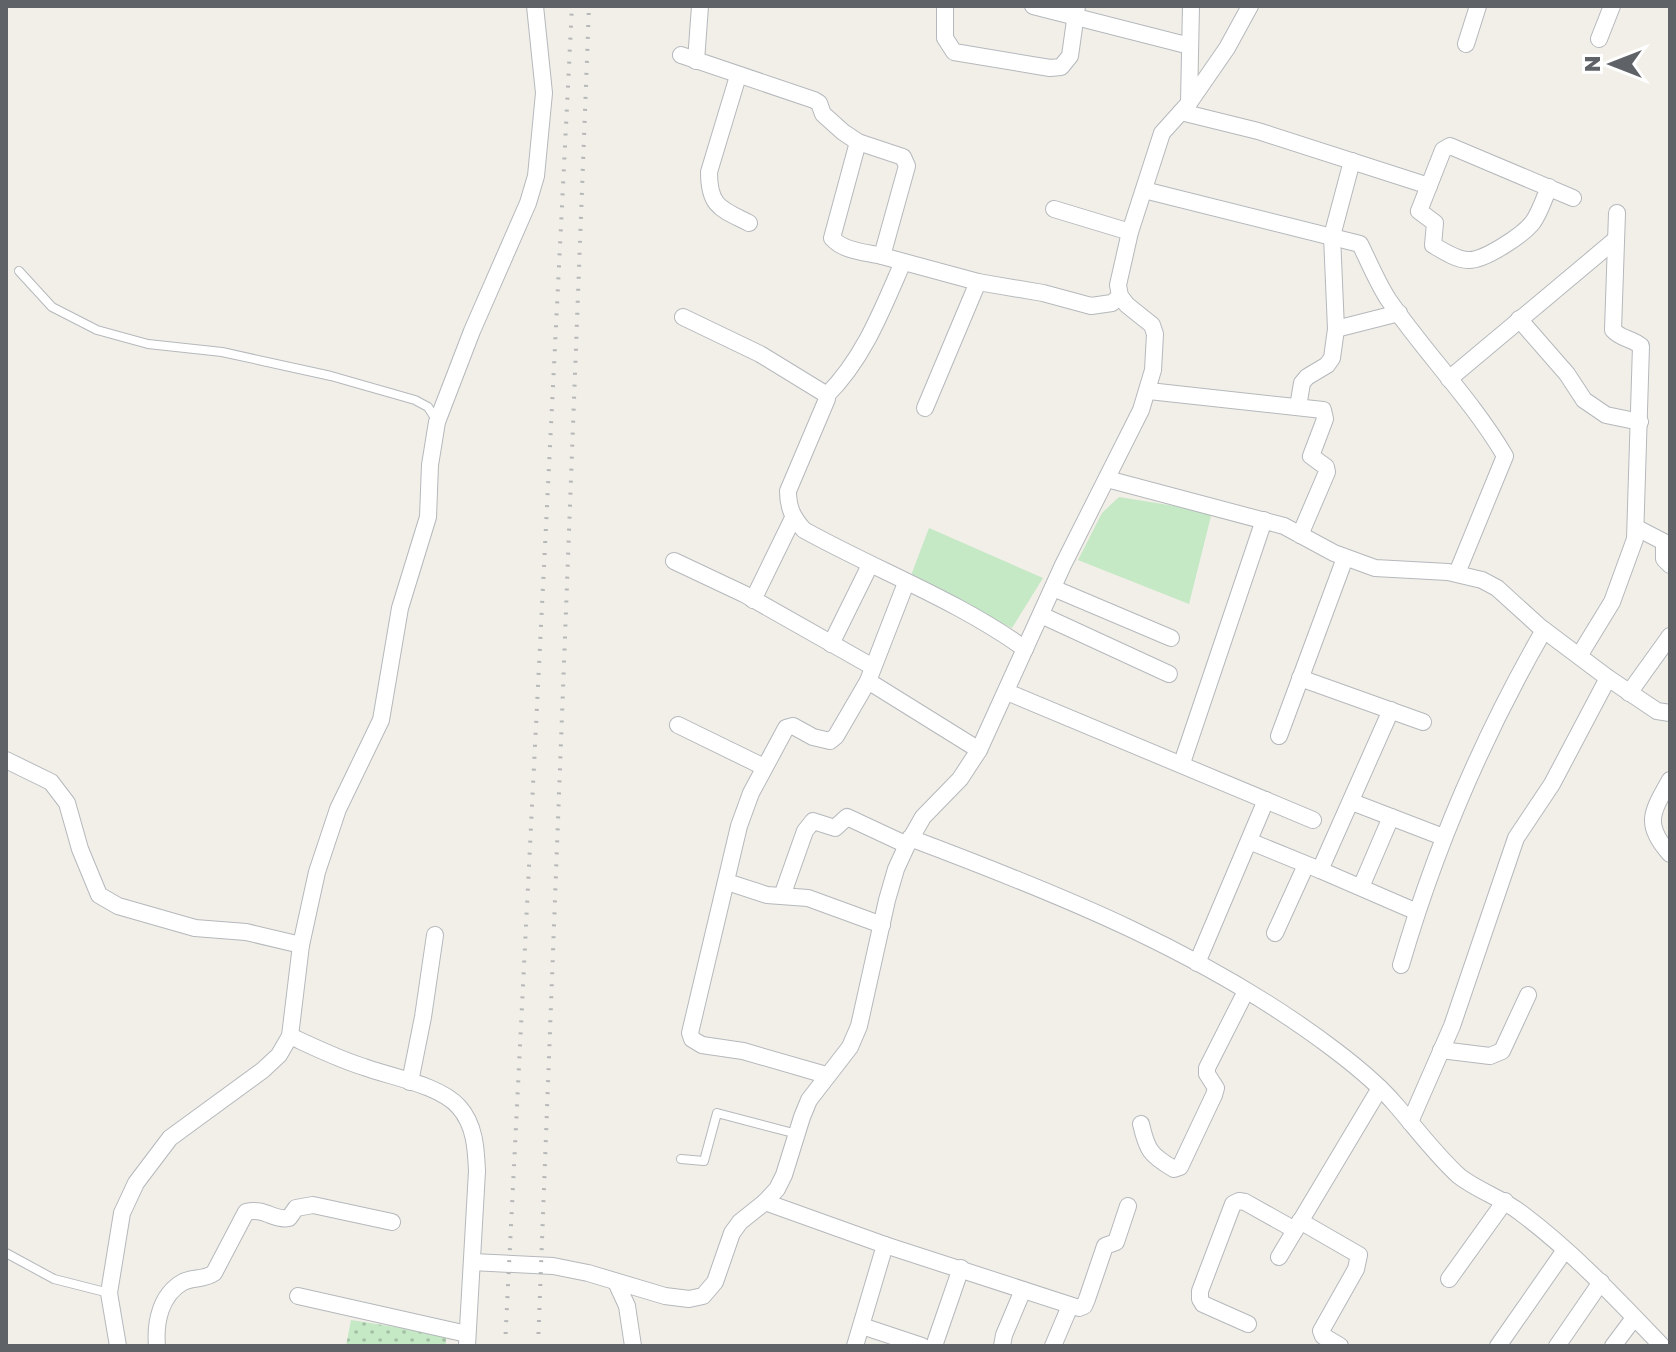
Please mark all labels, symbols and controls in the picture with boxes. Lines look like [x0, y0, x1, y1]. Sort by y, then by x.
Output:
north arrow [1572, 24, 1652, 104]
text: N [1578, 56, 1605, 72]

